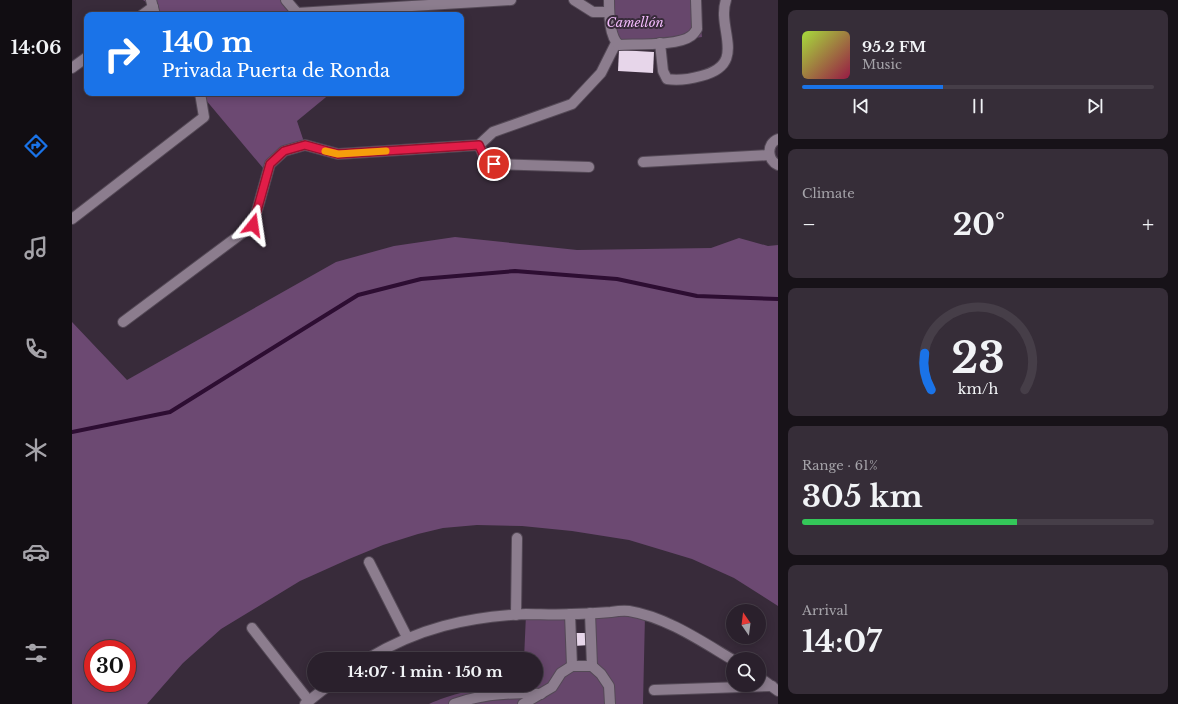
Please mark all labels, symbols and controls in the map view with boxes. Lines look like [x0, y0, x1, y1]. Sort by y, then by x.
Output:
park label: Camellón [606, 14, 664, 31]
text: 140 m [162, 25, 252, 60]
icon: right [96, 28, 148, 80]
text: 14:06 [11, 37, 61, 59]
text: 95.2 FM [862, 37, 926, 56]
text: Music [862, 56, 902, 73]
text: Privada Puerta de Ronda [162, 60, 390, 82]
icon: previous [850, 95, 872, 117]
icon: pause [967, 95, 989, 117]
icon: next [1084, 95, 1106, 117]
icon: directions [22, 132, 50, 160]
pin [477, 147, 511, 181]
icon: arrive [483, 153, 505, 175]
text: Climate [802, 185, 855, 202]
position arrow [232, 204, 274, 246]
text: 20° [953, 206, 1005, 243]
text: − [802, 211, 816, 238]
text: + [1142, 211, 1154, 238]
icon: music [22, 234, 50, 262]
text: 23 [951, 333, 1005, 384]
icon: phone [22, 335, 50, 363]
text: km/h [958, 380, 998, 398]
icon: climate [22, 436, 50, 464]
text: Range · 61% [802, 457, 878, 474]
text: 305 km [802, 478, 923, 515]
icon: car [22, 538, 50, 566]
text: Arrival [802, 602, 848, 619]
north arrow [726, 604, 766, 644]
map controls [726, 604, 766, 692]
text: 14:07 [802, 623, 882, 660]
icon: filters [22, 639, 50, 667]
speed limit sign: 30 [84, 640, 136, 692]
button: search [726, 652, 766, 692]
text: 14:07 · 1 min · 150 m [347, 662, 503, 681]

